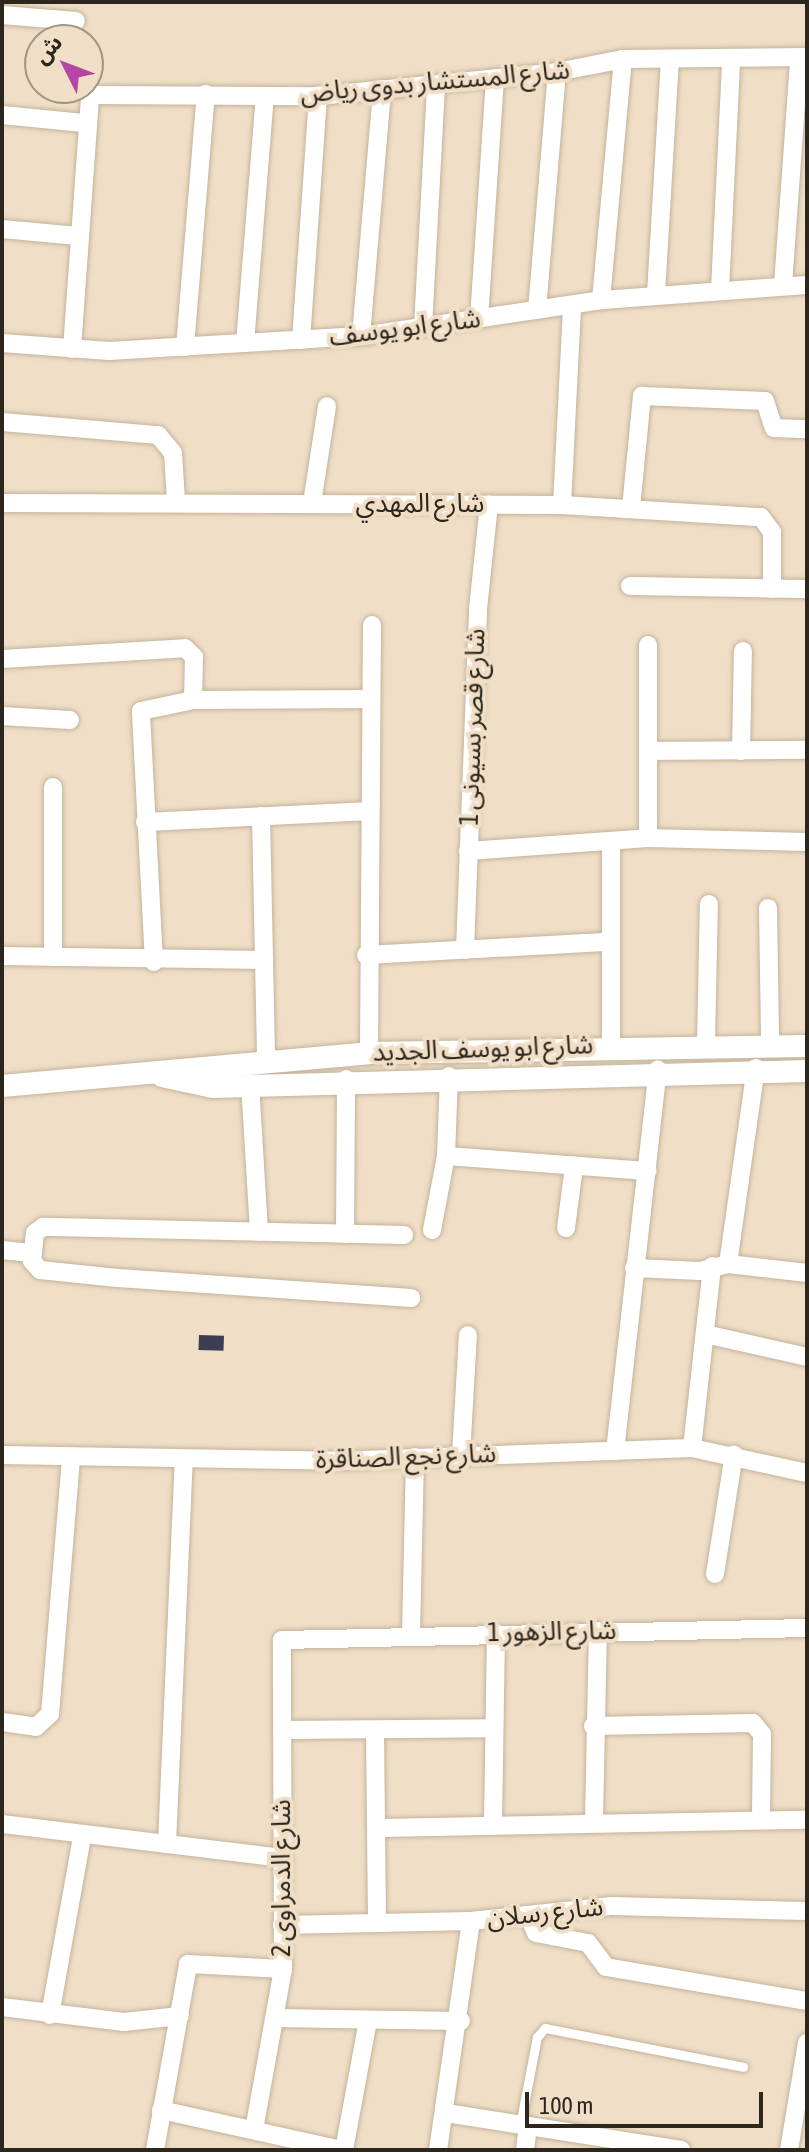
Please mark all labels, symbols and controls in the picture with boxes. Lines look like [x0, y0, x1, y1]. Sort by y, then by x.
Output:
north arrow [24, 24, 104, 104]
text: ش [28, 29, 67, 69]
street label: شارع المستشار بدوى رياض [299, 55, 571, 109]
street label: شارع ابو يوسف [328, 303, 482, 353]
street label: شارع المهدي [356, 488, 484, 520]
street label: شارع قصر بسيونى 1 [454, 628, 492, 826]
street label: شارع ابو يوسف الجديد [372, 1030, 594, 1068]
street label: شارع نجع الصناقرة [315, 1438, 497, 1476]
street label: شارع الزهور 1 [487, 1615, 617, 1649]
street label: شارع الدمراوى 2 [266, 1799, 298, 1957]
street label: شارع رسلان [485, 1891, 605, 1935]
scale bar [529, 2076, 767, 2126]
text: 100 m [539, 2092, 593, 2119]

